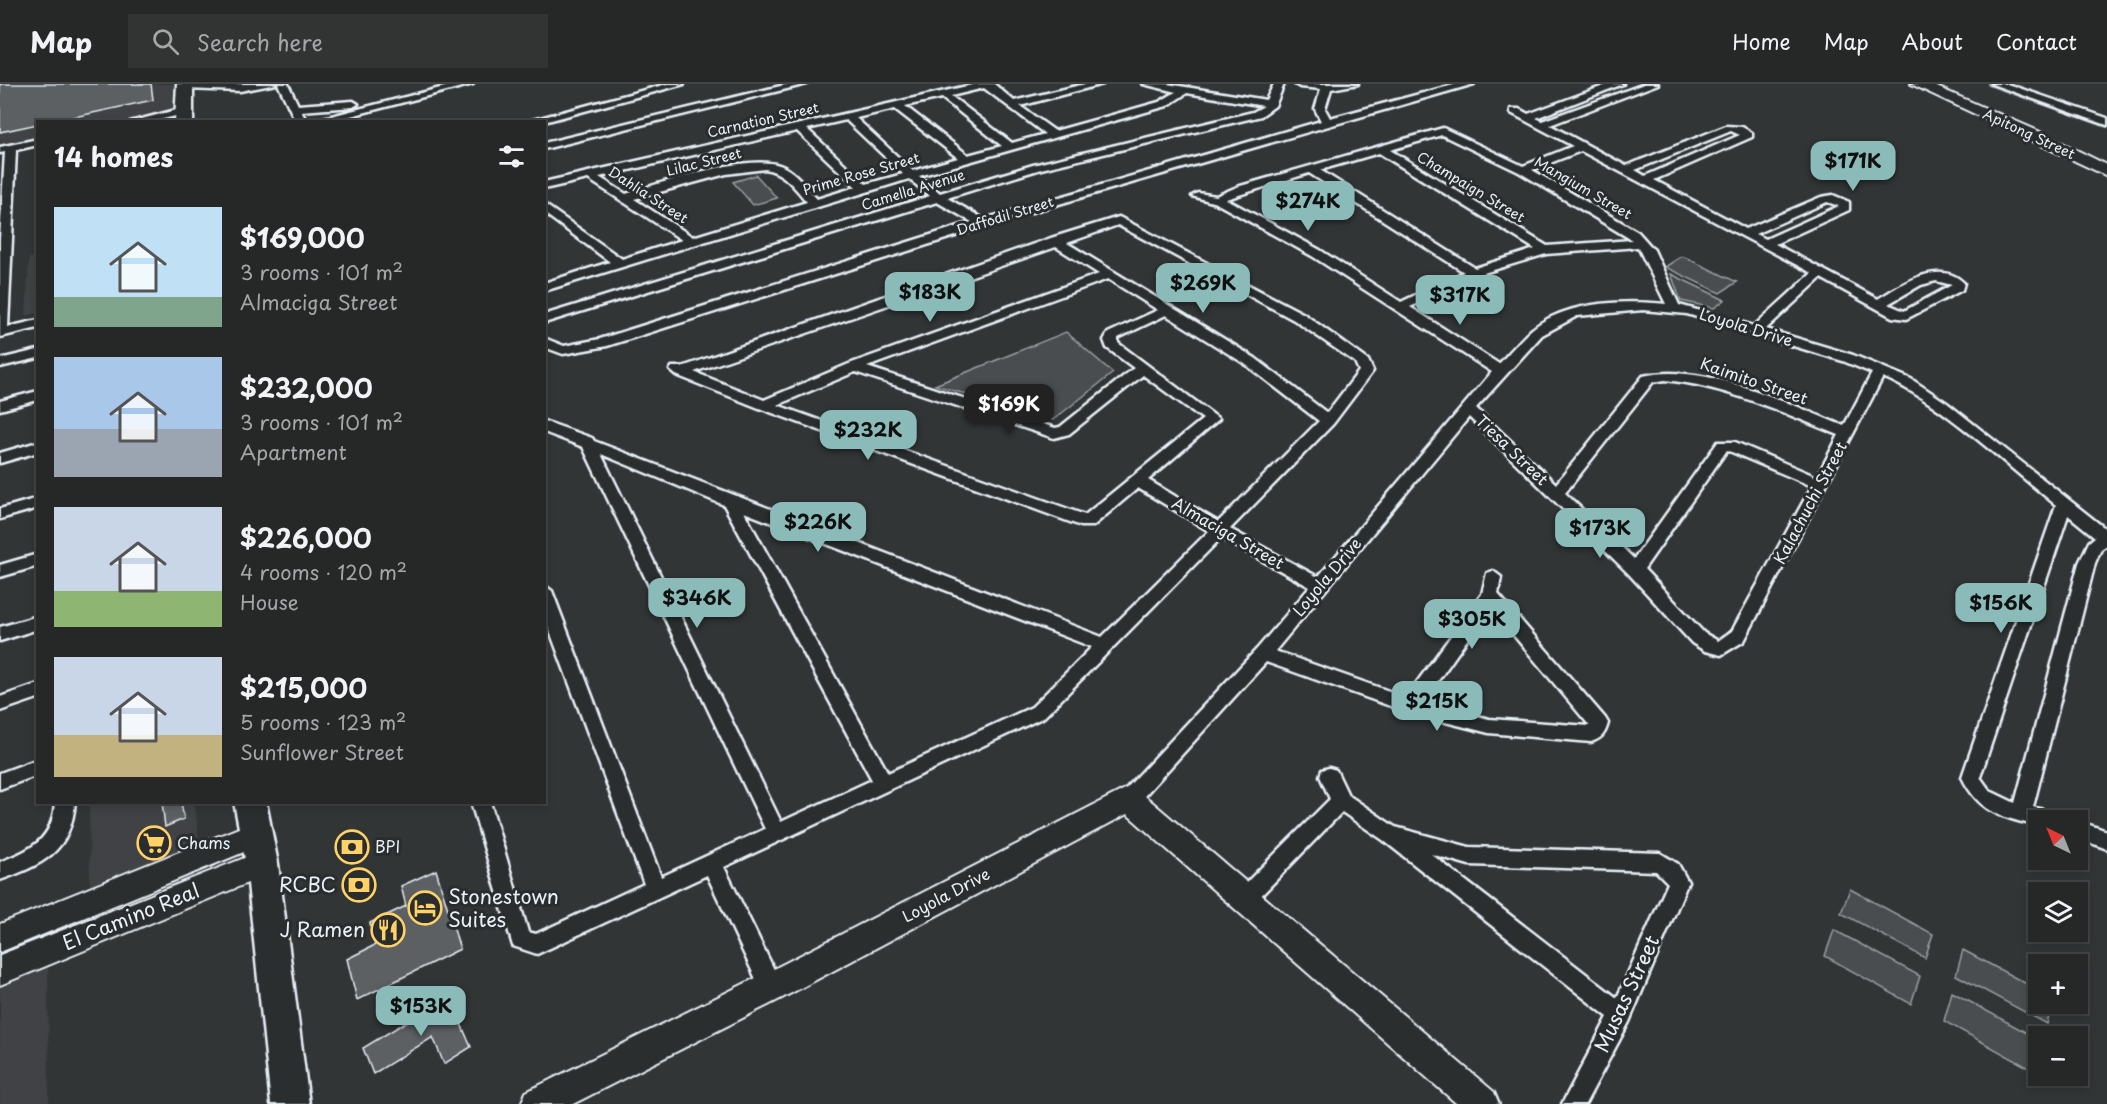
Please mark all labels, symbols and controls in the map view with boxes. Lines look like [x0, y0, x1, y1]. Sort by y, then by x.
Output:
search box [128, 14, 548, 68]
text: Map [30, 20, 92, 63]
icon: search [149, 25, 182, 58]
text: Search here [197, 25, 323, 58]
text: Home [1732, 25, 1791, 57]
text: Map [1824, 25, 1869, 57]
text: About [1902, 25, 1963, 57]
text: Contact [1996, 25, 2077, 57]
street label: Carnation Street [705, 96, 821, 143]
street label: Apitong Street [1980, 103, 2079, 164]
text: 14 homes [54, 137, 173, 176]
icon: filters [495, 140, 528, 173]
pin: $171K [1811, 141, 1895, 192]
street label: Lilac Street [664, 142, 744, 181]
text: $171K [1825, 145, 1881, 175]
street label: Champaign Street [1413, 146, 1529, 227]
street label: Prime Rose Street [800, 147, 922, 200]
street label: Mangium Street [1530, 151, 1636, 224]
street label: Dahlia Street [604, 161, 693, 228]
street label: Camella Avenue [859, 164, 968, 215]
pin: $274K [1266, 181, 1350, 232]
text: $274K [1276, 185, 1340, 215]
street label: Daffodil Street [953, 191, 1056, 240]
text: $169,000 [240, 218, 365, 257]
icon: home [102, 231, 174, 303]
text: 3 rooms · 101 m² [240, 257, 403, 287]
pin: $269K [1161, 263, 1245, 314]
text: $269K [1170, 267, 1236, 297]
pin: $183K [888, 272, 972, 323]
pin: $317K [1418, 275, 1502, 326]
text: $183K [899, 276, 961, 306]
text: $317K [1430, 279, 1490, 309]
text: Almaciga Street [240, 287, 397, 317]
street label: Loyola Drive [1697, 300, 1796, 352]
street label: Kaimito Street [1697, 350, 1812, 410]
text: $232,000 [240, 368, 373, 407]
icon: home [102, 381, 174, 453]
pin: $169K [967, 384, 1051, 435]
text: $169K [978, 388, 1040, 418]
text: 3 rooms · 101 m² [240, 407, 403, 437]
street label: Tiesa Street [1471, 408, 1555, 491]
pin: $232K [826, 410, 910, 461]
text: $232K [834, 414, 902, 444]
text: Apartment [240, 437, 347, 467]
street label: Kalachuchi Street [1767, 437, 1852, 568]
street label: Almaciga Street [1168, 490, 1289, 574]
pin: $226K [776, 502, 860, 553]
text: $226K [784, 506, 852, 536]
pin: $173K [1558, 508, 1642, 559]
text: $173K [1569, 512, 1631, 542]
text: $226,000 [240, 518, 372, 557]
icon: home [102, 531, 174, 603]
street label: Loyola Drive [1286, 532, 1366, 621]
text: 4 rooms · 120 m² [240, 557, 407, 587]
pin: $346K [655, 578, 739, 629]
text: $346K [662, 582, 732, 612]
pin: $156K [1959, 583, 2043, 634]
text: House [240, 587, 299, 617]
text: $156K [1969, 587, 2033, 617]
pin: $305K [1430, 599, 1514, 650]
text: $305K [1438, 603, 1506, 633]
text: $215,000 [240, 668, 367, 707]
icon: home [102, 681, 174, 753]
pin: $215K [1395, 681, 1479, 732]
text: $215K [1405, 685, 1469, 715]
text: 5 rooms · 123 m² [240, 707, 406, 737]
text: Sunflower Street [240, 737, 404, 767]
north arrow [2028, 810, 2088, 870]
map controls [2028, 810, 2088, 1086]
supermarket icon: Chams [136, 825, 172, 861]
bank icon: BPI [334, 829, 370, 865]
place label: Chams [177, 830, 230, 854]
place label: BPI [375, 834, 400, 858]
street label: Loyola Drive [897, 861, 994, 927]
bank icon: RCBC [341, 867, 377, 903]
place label: RCBC [279, 869, 336, 899]
street label: El Camino Real [58, 875, 204, 957]
place label: Stonestown Suites [448, 881, 559, 934]
button: layers [2028, 882, 2088, 942]
hotel icon: Stonestown Suites [407, 890, 443, 926]
restaurant icon: J Ramen [370, 912, 406, 948]
place label: J Ramen [280, 914, 365, 944]
street label: Musas Street [1586, 930, 1666, 1057]
button: + [2028, 954, 2088, 1014]
pin: $153K [379, 986, 463, 1037]
text: $153K [390, 990, 452, 1020]
button: − [2028, 1026, 2088, 1086]

